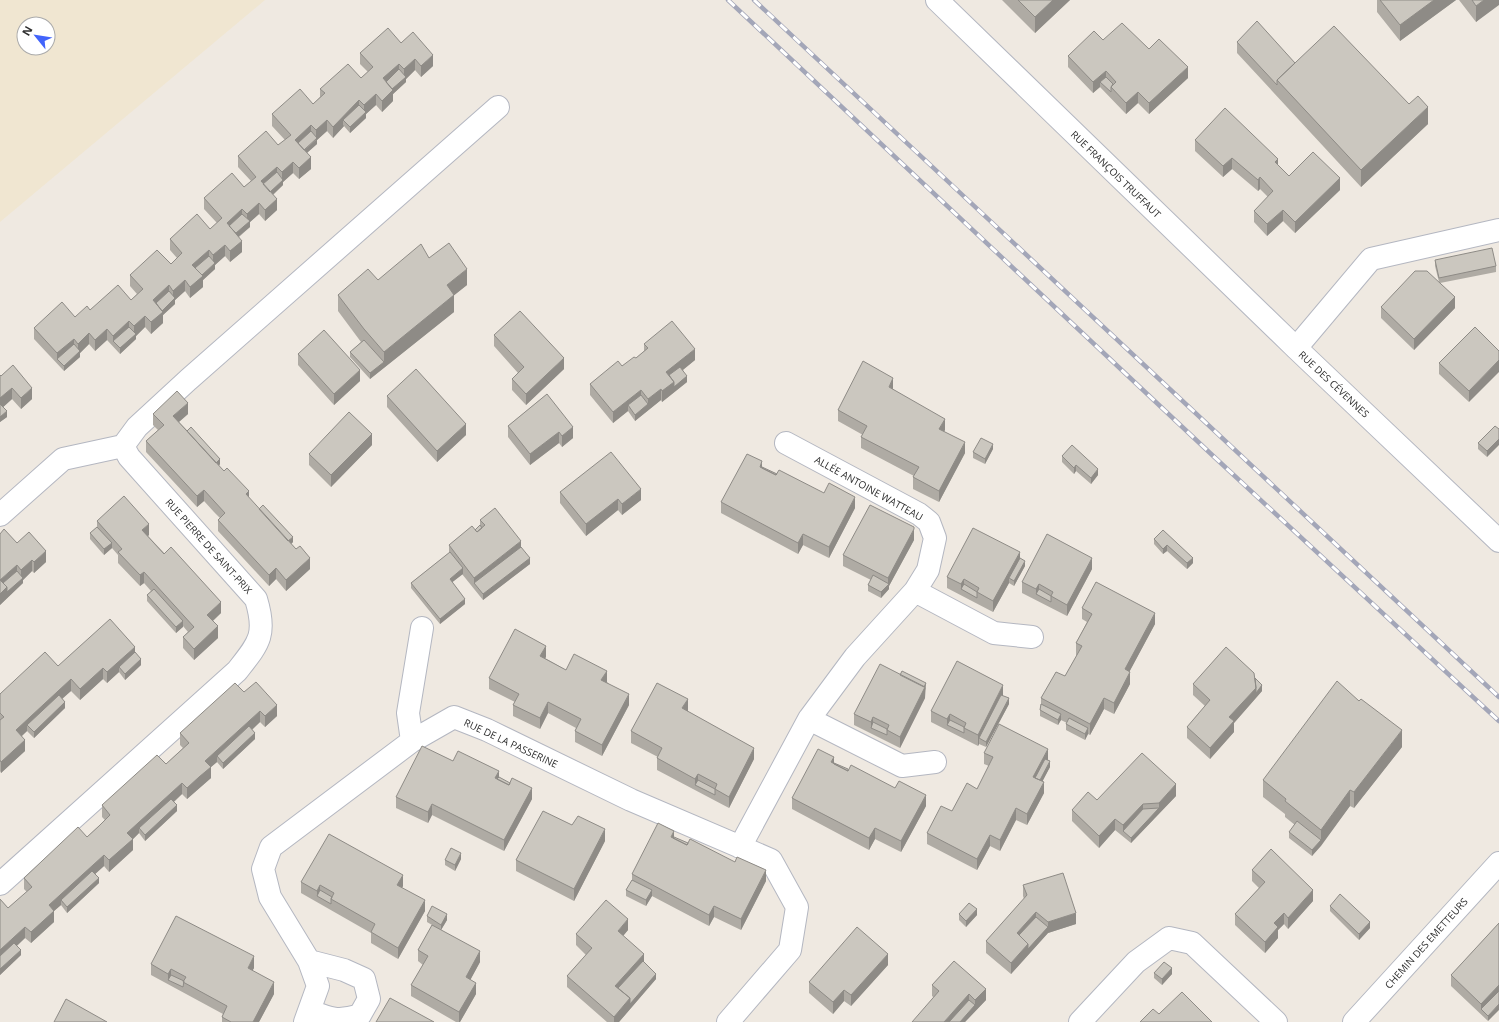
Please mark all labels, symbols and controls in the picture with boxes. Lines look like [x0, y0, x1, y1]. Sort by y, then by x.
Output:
north arrow [16, 16, 56, 56]
text: N [18, 23, 36, 38]
street label: RUE FRANÇOIS TRUFFAUT [1068, 127, 1164, 221]
street label: RUE DES CÉVENNES [1296, 348, 1372, 420]
street label: ALLÉE ANTOINE WATTEAU [812, 452, 926, 524]
street label: RUE PIERRE DE SAINT-PRIX [162, 495, 256, 597]
street label: RUE DE LA PASSERINE [462, 715, 560, 771]
street label: CHEMIN DES EMETTEURS [1381, 895, 1471, 991]

